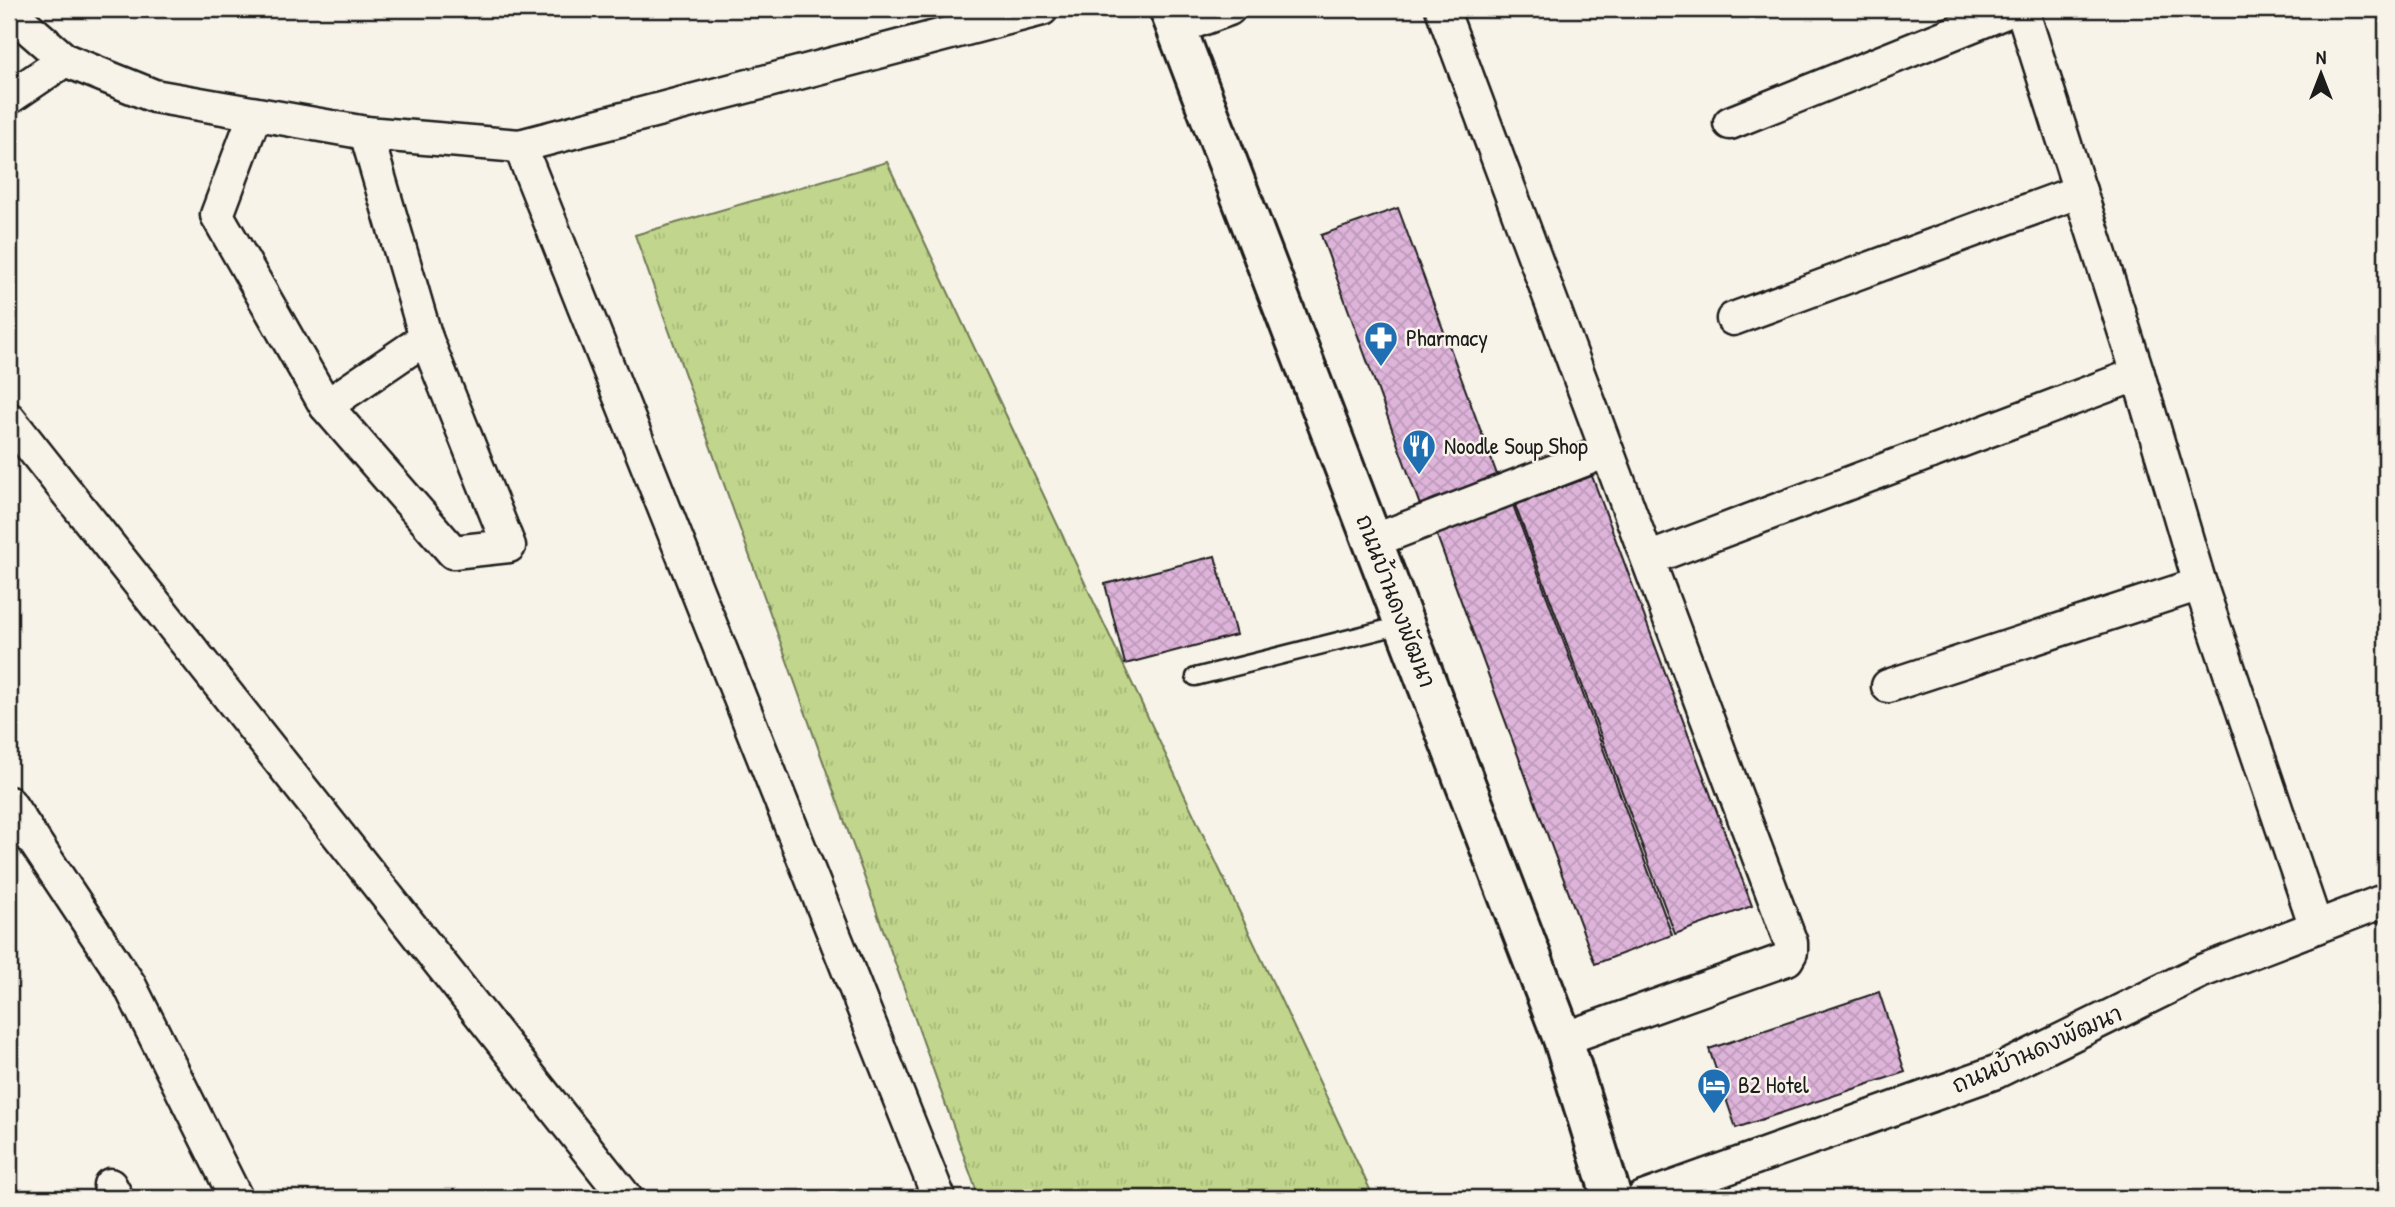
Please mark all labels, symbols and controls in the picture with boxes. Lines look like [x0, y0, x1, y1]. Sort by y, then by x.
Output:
north arrow [2286, 38, 2356, 108]
text: N [2316, 44, 2326, 70]
pharmacy icon: Pharmacy [1362, 319, 1400, 368]
place label: Pharmacy [1406, 322, 1488, 353]
restaurant icon: Noodle Soup Shop [1400, 427, 1438, 476]
place label: Noodle Soup Shop [1444, 430, 1588, 461]
street label: ถนนบ้านดงพัฒนา [1349, 510, 1444, 692]
street label: ถนนบ้านดงพัฒนา [1947, 997, 2127, 1100]
hotel icon: B2 Hotel [1695, 1066, 1733, 1115]
place label: B2 Hotel [1738, 1069, 1810, 1100]

